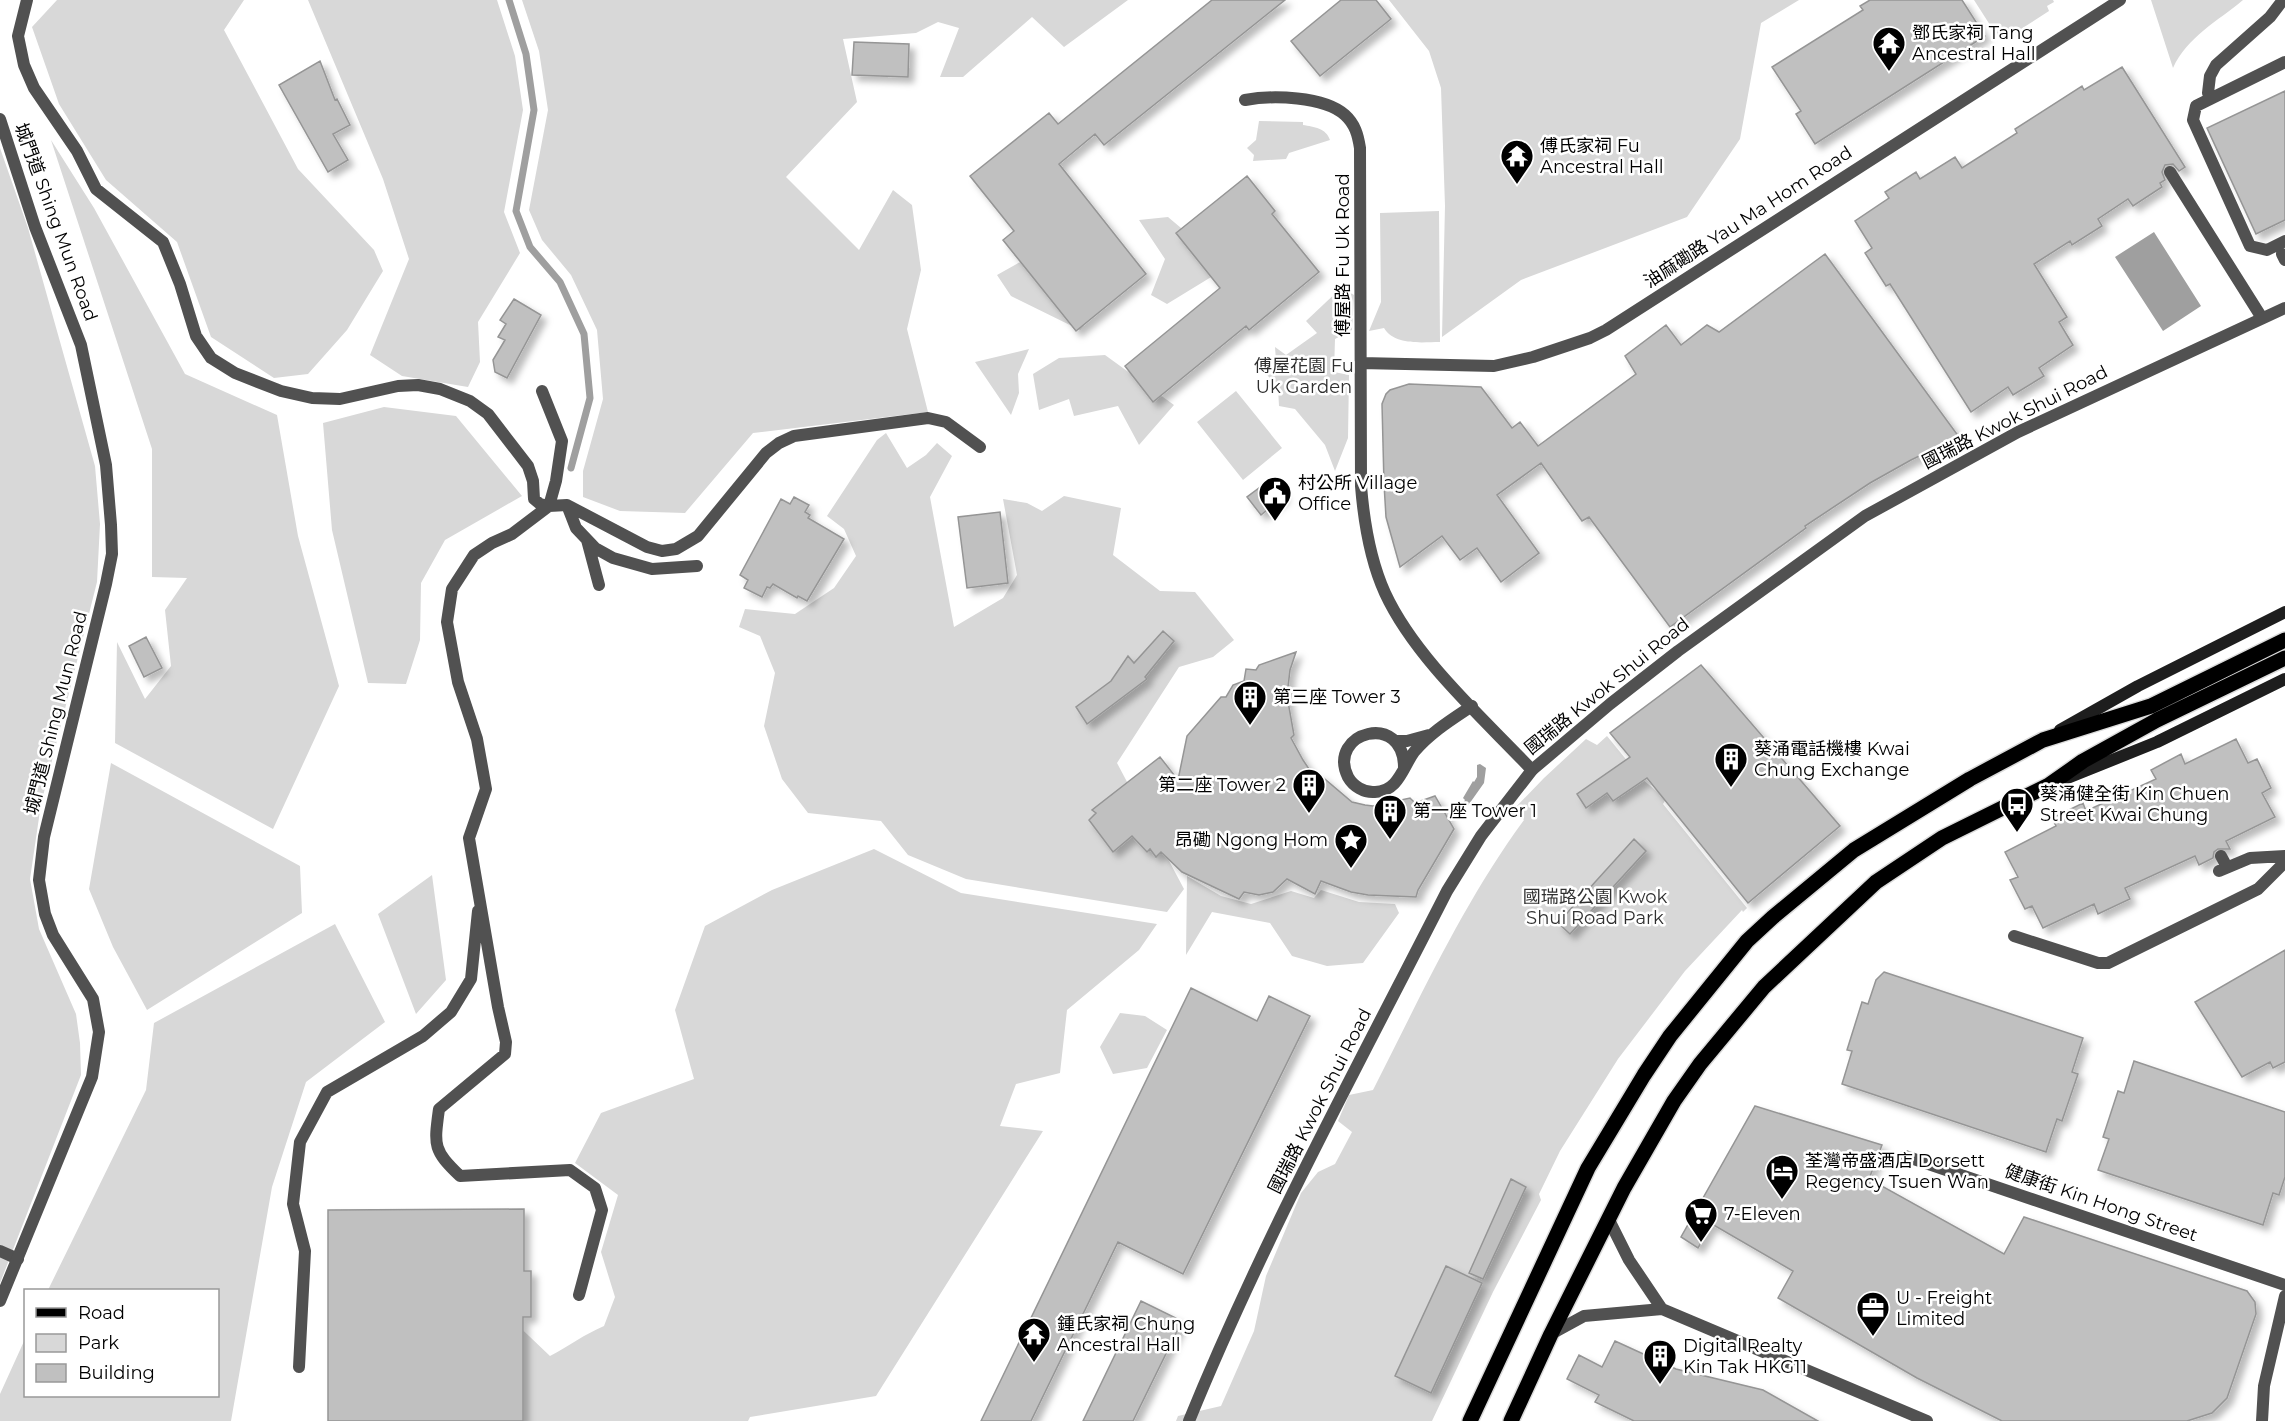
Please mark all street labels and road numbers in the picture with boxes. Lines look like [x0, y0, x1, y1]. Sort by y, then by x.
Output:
street label: 城門道 Shing Mun Road [10, 120, 102, 324]
street label: 油麻磡路 Yau Ma Hom Road [1640, 141, 1856, 293]
street label: 傅屋路 Fu Uk Road [1332, 173, 1354, 337]
street label: 國瑞路 Kwok Shui Road [1919, 361, 2111, 473]
street label: 城門道 Shing Mun Road [20, 609, 92, 817]
street label: 國瑞路 Kwok Shui Road [1520, 613, 1694, 759]
street label: 國瑞路 Kwok Shui Road [1264, 1005, 1376, 1197]
street label: 健康街 Kin Hong Street [2002, 1160, 2200, 1246]

